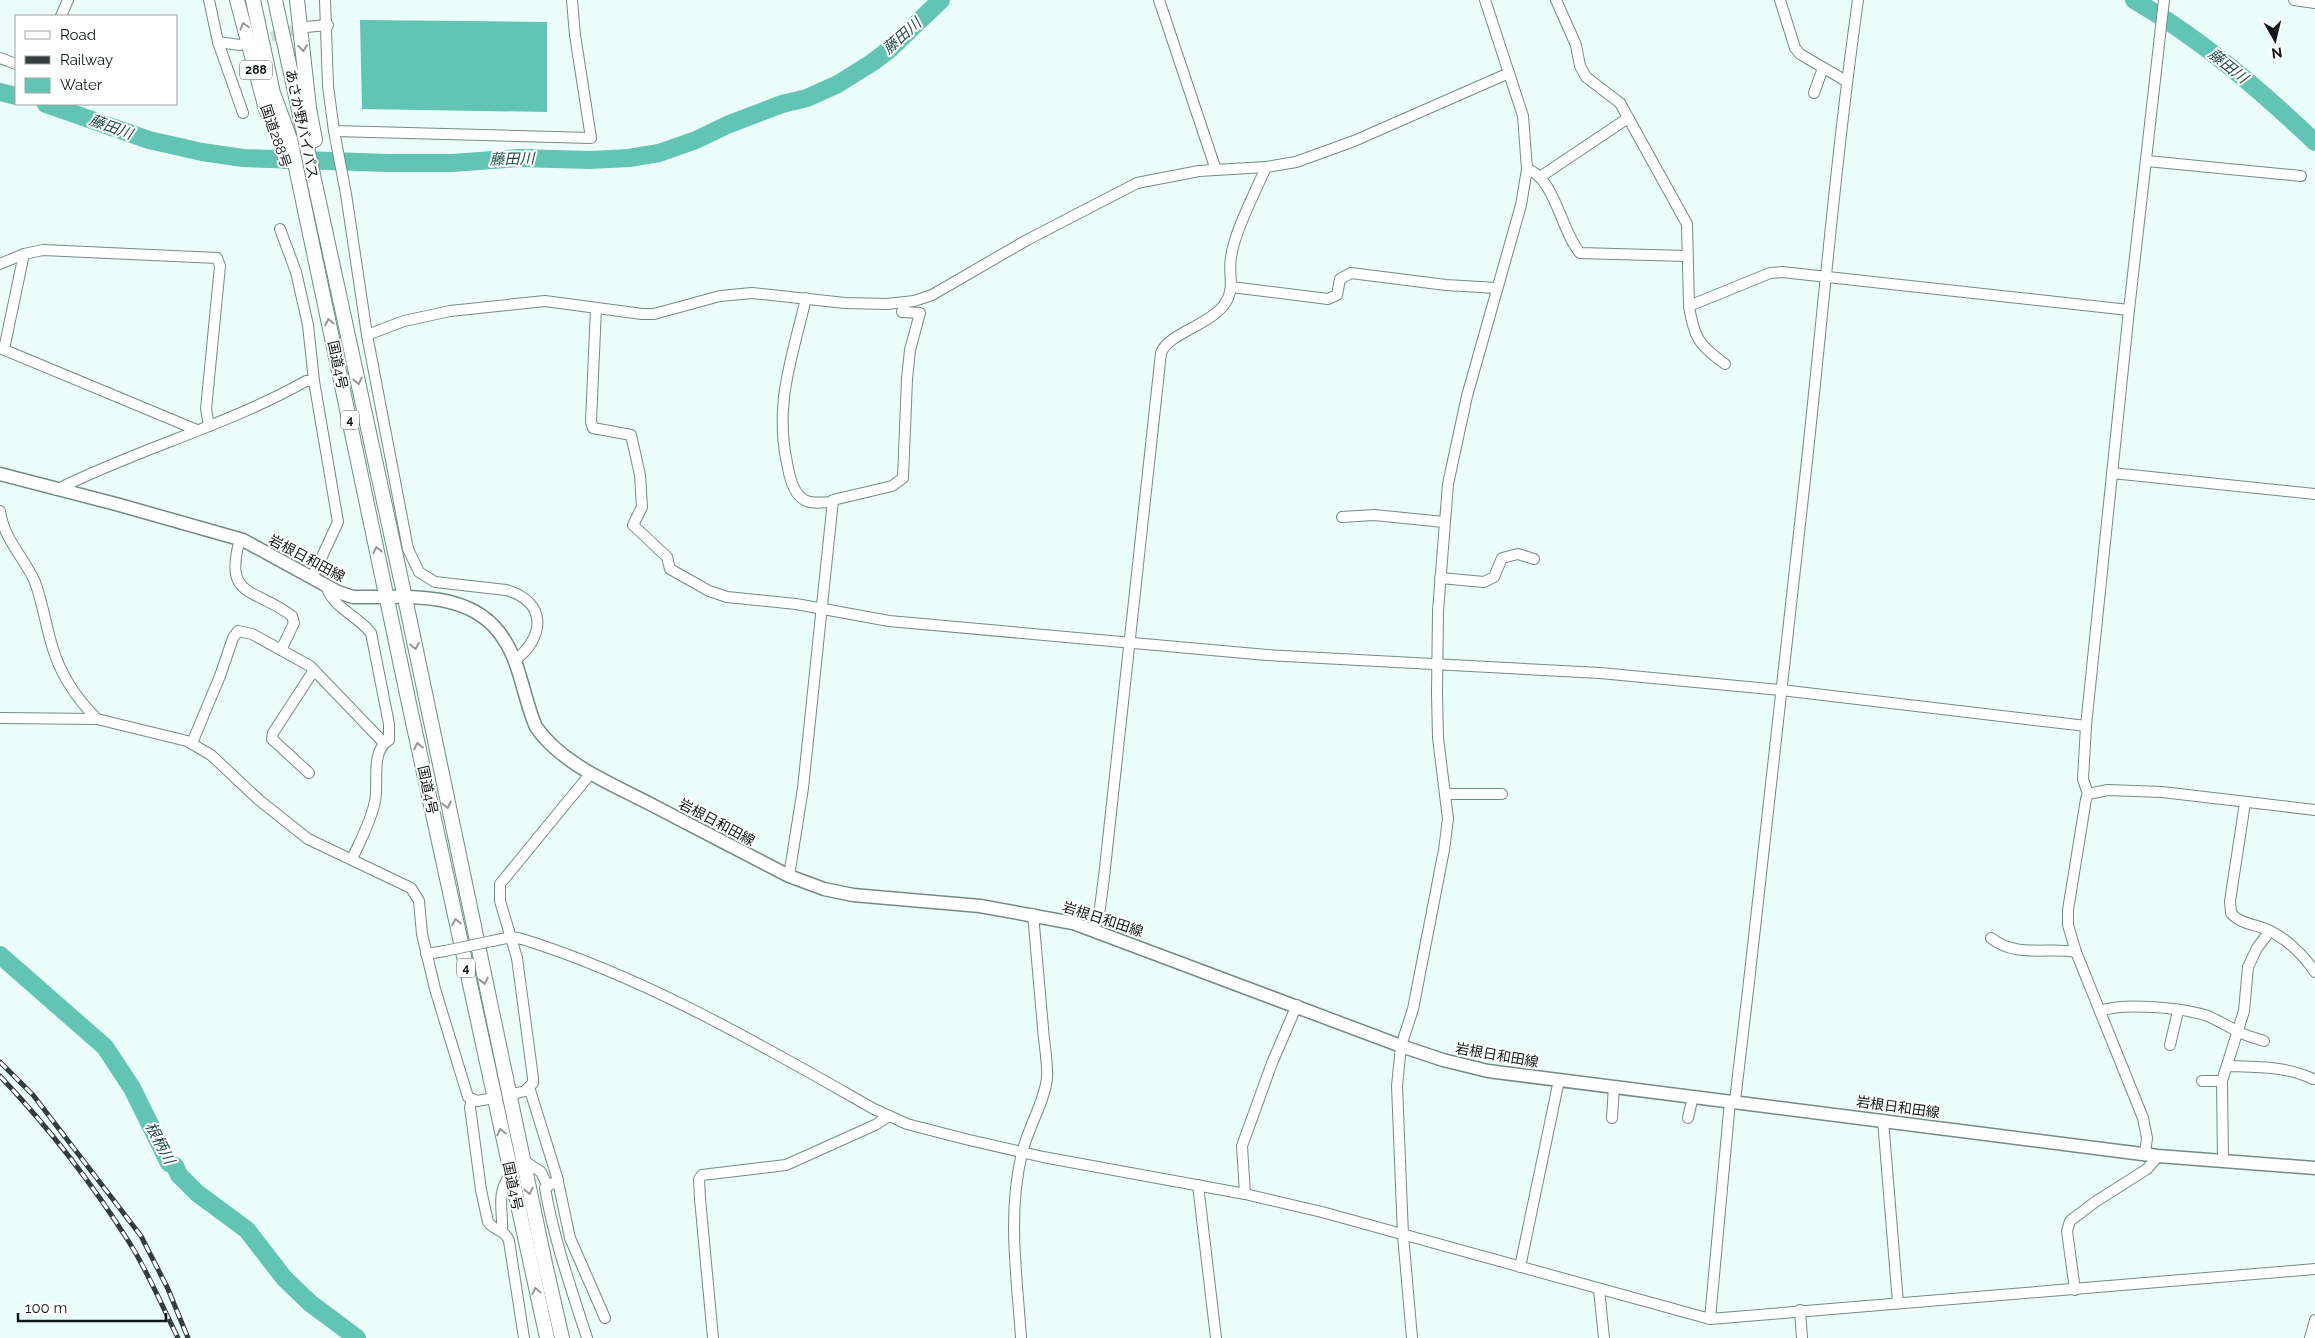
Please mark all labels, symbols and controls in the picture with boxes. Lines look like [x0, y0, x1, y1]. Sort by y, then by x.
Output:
water label: 藤田川 [879, 13, 926, 58]
legend [15, 15, 178, 105]
north arrow [2250, 15, 2300, 65]
one-way arrow [239, 21, 250, 30]
text: Road [60, 26, 96, 44]
text: N [2270, 44, 2283, 62]
one-way arrow [297, 45, 308, 53]
water label: 藤田川 [2205, 45, 2253, 88]
text: Railway [60, 51, 113, 69]
road number: 288 [240, 60, 272, 80]
street label: あさか野バイパス [283, 68, 321, 180]
text: Water [60, 76, 103, 94]
street label: 国道288号 [258, 102, 294, 170]
water label: 藤田川 [87, 111, 137, 144]
water label: 藤田川 [489, 150, 537, 168]
one-way arrow [324, 318, 335, 327]
street label: 国道4号 [325, 339, 351, 391]
one-way arrow [352, 377, 363, 386]
road number: 4 [341, 410, 359, 430]
street label: 岩根日和田線 [266, 531, 348, 585]
one-way arrow [372, 546, 383, 554]
one-way arrow [409, 641, 419, 650]
one-way arrow [413, 741, 424, 750]
street label: 国道4号 [415, 764, 441, 816]
street label: 岩根日和田線 [676, 795, 758, 849]
one-way arrow [442, 800, 452, 809]
street label: 岩根日和田線 [1061, 898, 1145, 940]
one-way arrow [451, 917, 462, 926]
road number: 4 [457, 958, 475, 978]
one-way arrow [478, 977, 489, 986]
street label: 岩根日和田線 [1454, 1040, 1540, 1070]
street label: 岩根日和田線 [1855, 1093, 1941, 1121]
water label: 根柄川 [141, 1119, 179, 1169]
one-way arrow [496, 1127, 507, 1136]
street label: 国道4号 [500, 1160, 526, 1212]
one-way arrow [523, 1187, 534, 1196]
one-way arrow [531, 1286, 542, 1295]
scale bar [18, 1290, 165, 1322]
text: 100 m [25, 1299, 67, 1317]

